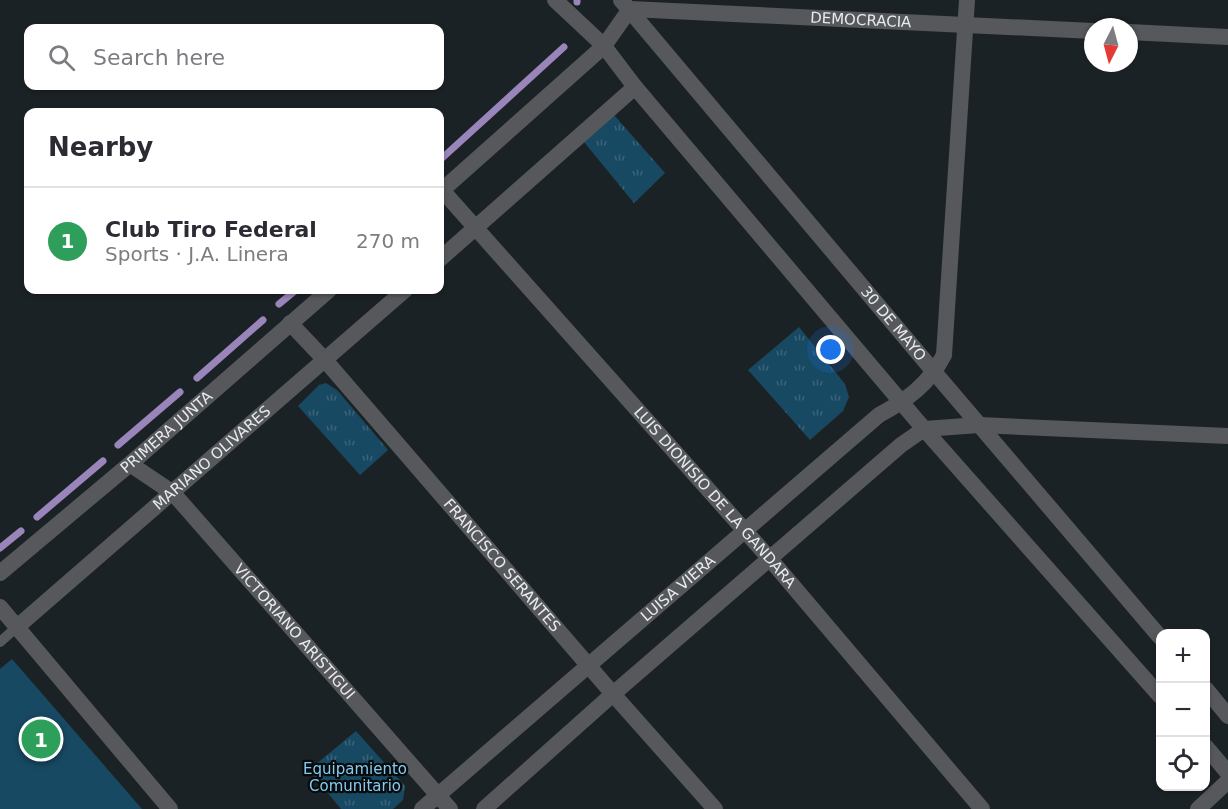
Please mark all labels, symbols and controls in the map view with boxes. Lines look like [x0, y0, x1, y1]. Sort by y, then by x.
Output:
street label: DEMOCRACIA [810, 9, 912, 31]
north arrow [1084, 18, 1138, 72]
search box [24, 24, 444, 90]
icon: search [45, 41, 78, 74]
text: Search here [93, 45, 225, 70]
text: Nearby [48, 132, 153, 162]
text: Club Tiro Federal [105, 217, 317, 242]
text: 1 [61, 229, 74, 253]
text: 270 m [356, 229, 420, 253]
text: Sports · J.A. Linera [105, 242, 289, 266]
street label: 30 DE MAYO [857, 283, 930, 365]
your location [816, 335, 845, 364]
street label: PRIMERA JUNTA [117, 387, 217, 477]
street label: MARIANO OLIVARES [149, 402, 274, 514]
street label: LUIS DIONISIO DE LA GANDARA [630, 403, 800, 592]
street label: FRANCISCO SERANTES [440, 495, 564, 636]
street label: LUISA VIERA [637, 551, 719, 625]
street label: VICTORIANO ARISTIGUI [230, 560, 359, 703]
map controls [1156, 629, 1210, 791]
button: + [1156, 629, 1210, 683]
button: − [1156, 683, 1210, 737]
pin: 1 [22, 716, 60, 762]
button: locate [1156, 737, 1210, 791]
park label: Equipamiento Comunitario [303, 760, 407, 795]

